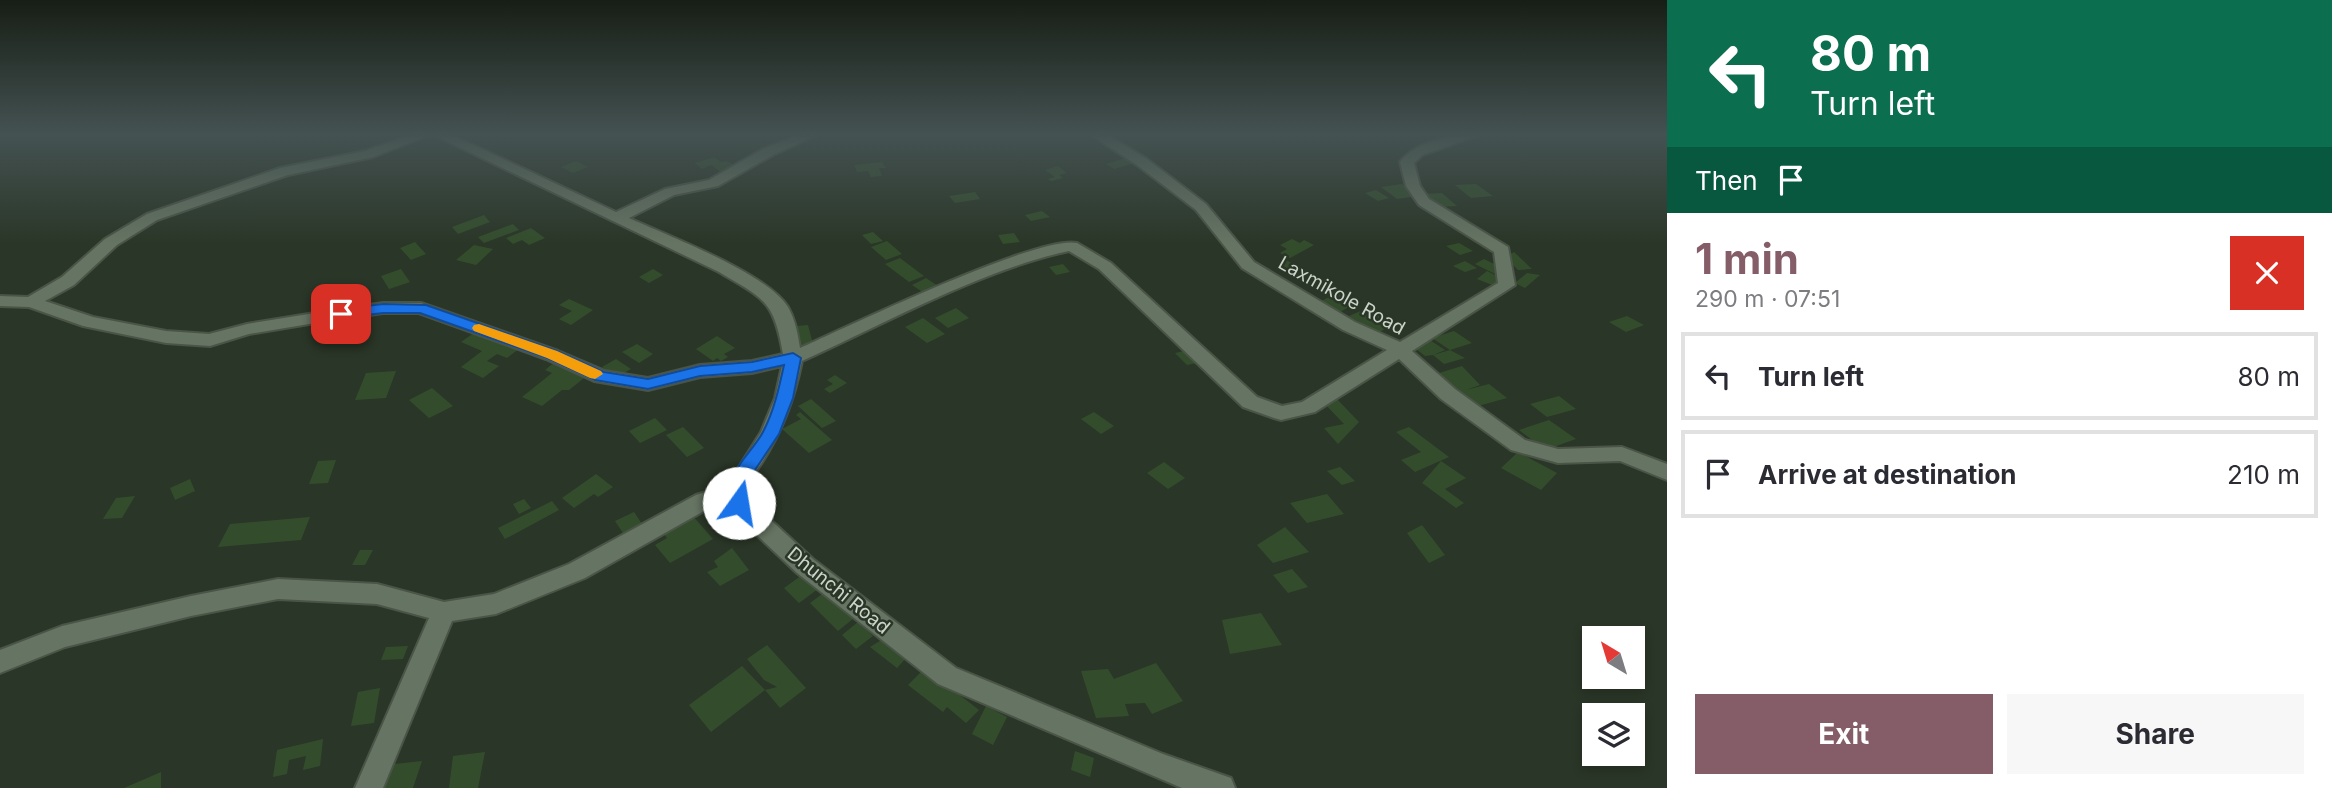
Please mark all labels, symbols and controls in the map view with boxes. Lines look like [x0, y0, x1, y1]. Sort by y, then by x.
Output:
text: 80 m [1810, 24, 1931, 83]
icon: left [1695, 28, 1786, 119]
text: Turn left [1810, 84, 1935, 123]
icon: arrive [1772, 161, 1810, 199]
text: Then [1695, 165, 1758, 196]
text: 1 min [1695, 233, 1799, 284]
button: close [2230, 236, 2304, 310]
street label: Laxmikole Road [1274, 251, 1409, 340]
pin [311, 284, 371, 344]
text: 290 m · 07:51 [1695, 285, 1840, 313]
icon: arrive [322, 295, 360, 333]
icon: left [1699, 357, 1737, 395]
text: Turn left [1758, 361, 1864, 392]
text: 80 m [2237, 361, 2300, 392]
icon: arrive [1699, 455, 1737, 493]
text: Arrive at destination [1758, 459, 2017, 490]
text: 210 m [2227, 459, 2300, 490]
position arrow [702, 466, 776, 540]
street label: Dhunchi Road [783, 542, 895, 639]
north arrow [1582, 626, 1645, 690]
map controls [1582, 626, 1645, 766]
button: Exit [1695, 694, 1993, 774]
button: Share [2007, 694, 2304, 774]
button: layers [1582, 703, 1645, 766]

